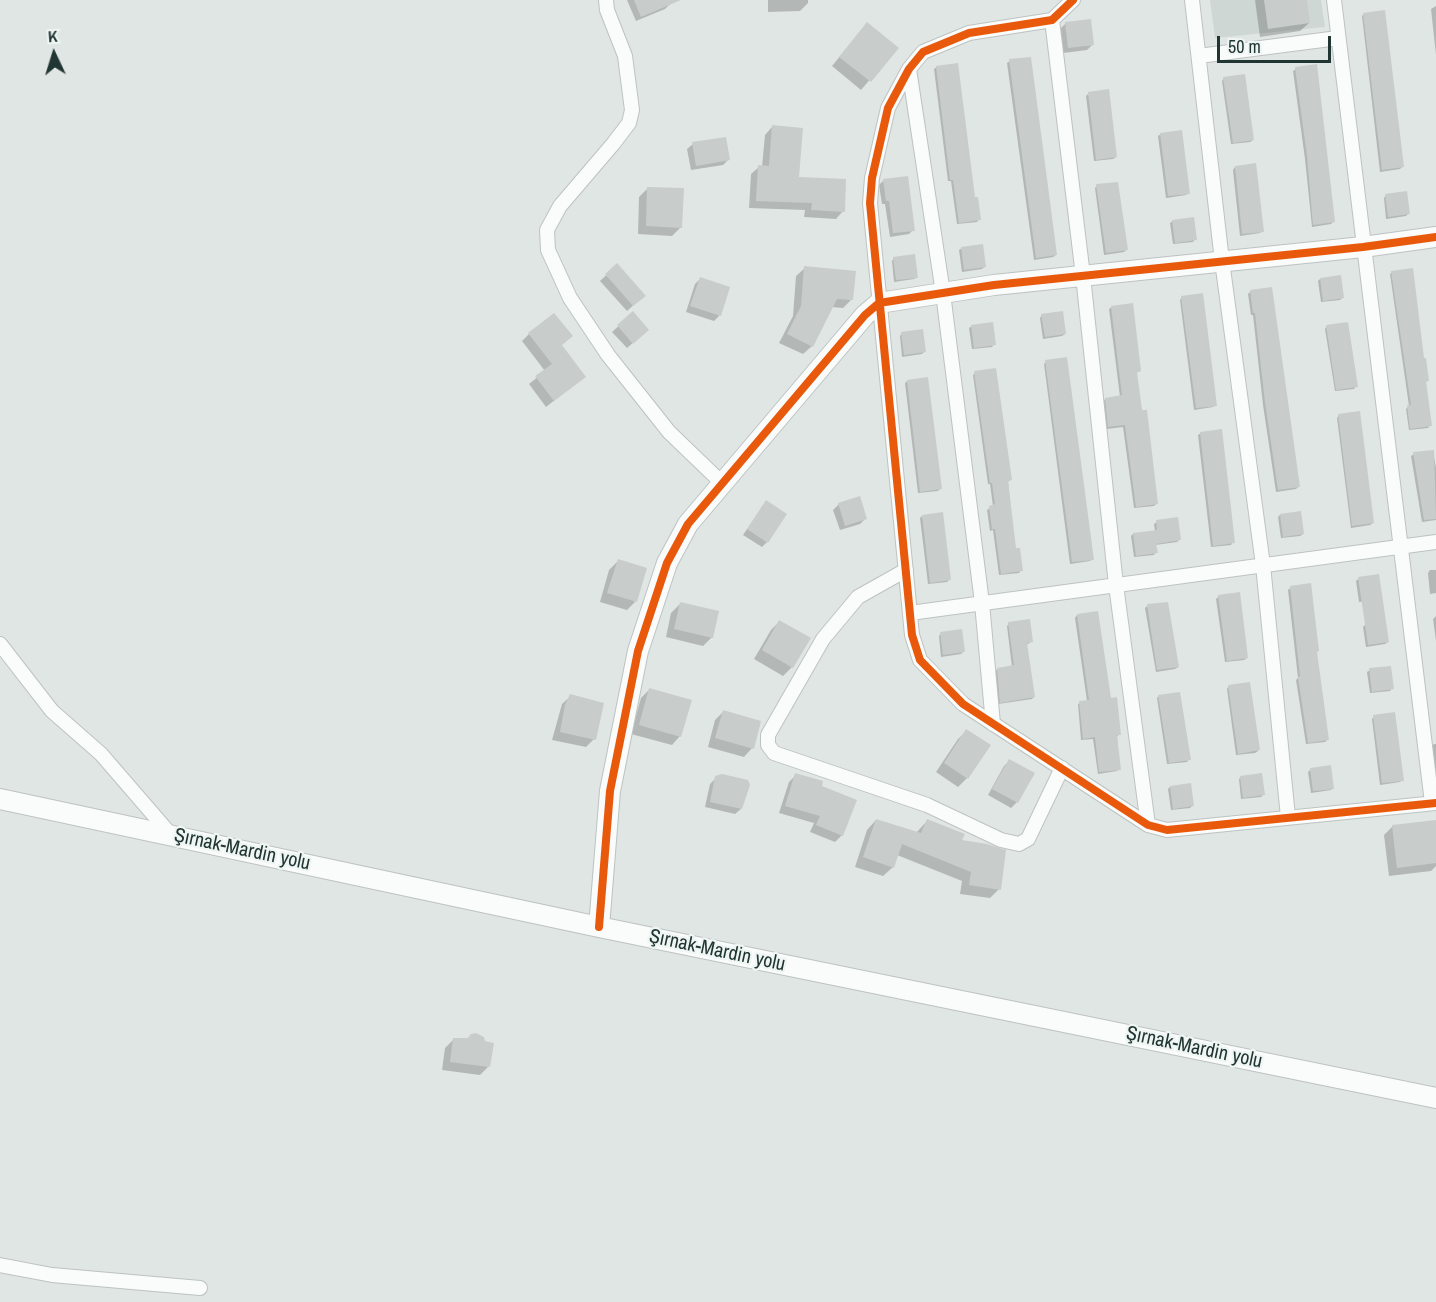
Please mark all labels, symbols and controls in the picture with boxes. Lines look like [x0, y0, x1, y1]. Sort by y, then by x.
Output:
north arrow [24, 24, 84, 84]
scale bar [1220, 24, 1334, 62]
text: K [47, 25, 58, 47]
text: 50 m [1228, 34, 1261, 59]
street label: Şırnak-Mardin yolu [172, 824, 312, 876]
street label: Şırnak-Mardin yolu [647, 925, 787, 977]
street label: Şırnak-Mardin yolu [1124, 1022, 1264, 1074]

